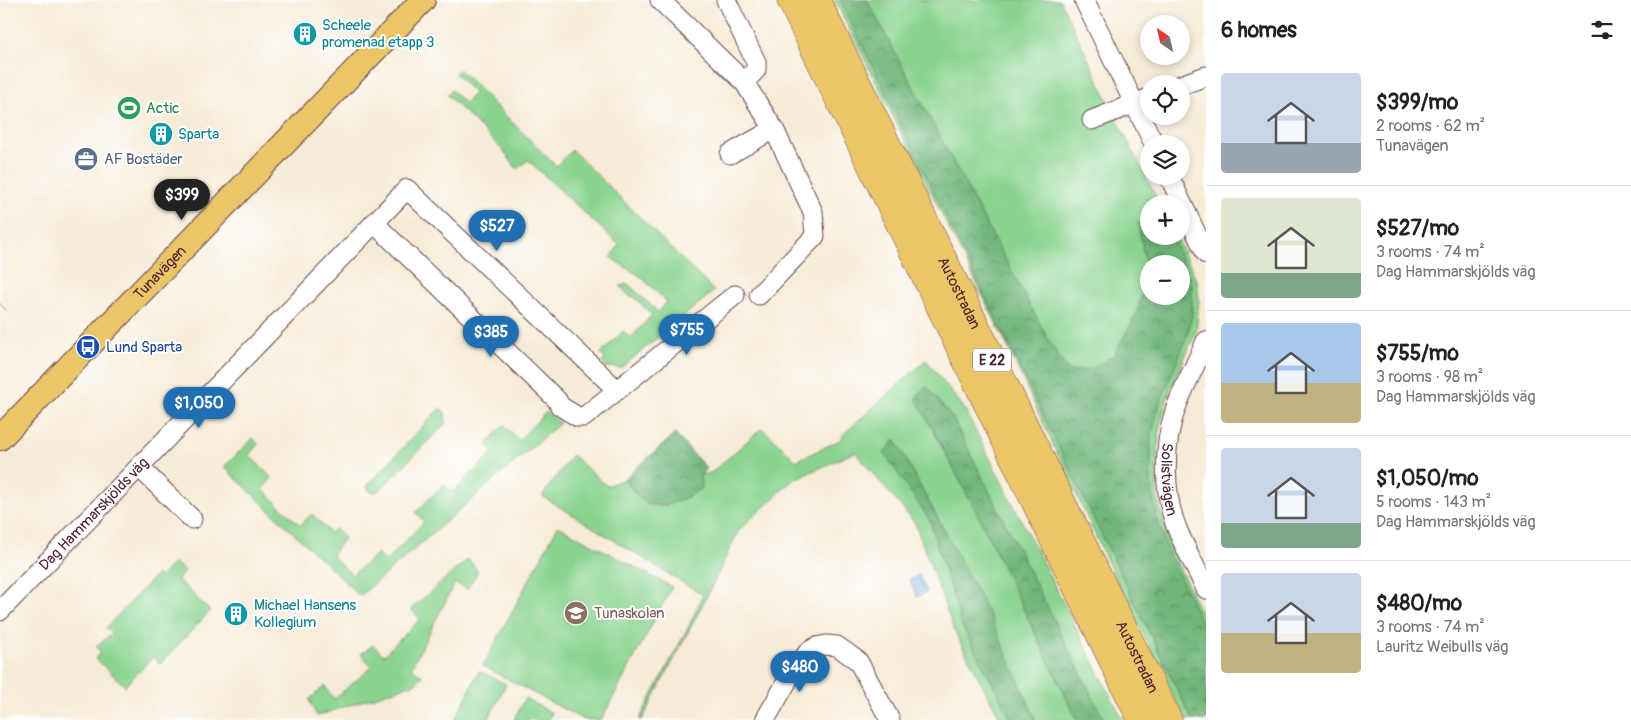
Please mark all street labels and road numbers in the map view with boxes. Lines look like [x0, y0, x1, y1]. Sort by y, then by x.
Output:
street label: Tunavägen [129, 242, 190, 304]
street label: Autostradan [933, 254, 985, 332]
road number: E 22 [973, 348, 1011, 372]
street label: Solistvägen [1157, 442, 1182, 518]
street label: Dag Hammarskjölds väg [35, 453, 153, 574]
street label: Autostradan [1111, 617, 1163, 696]

